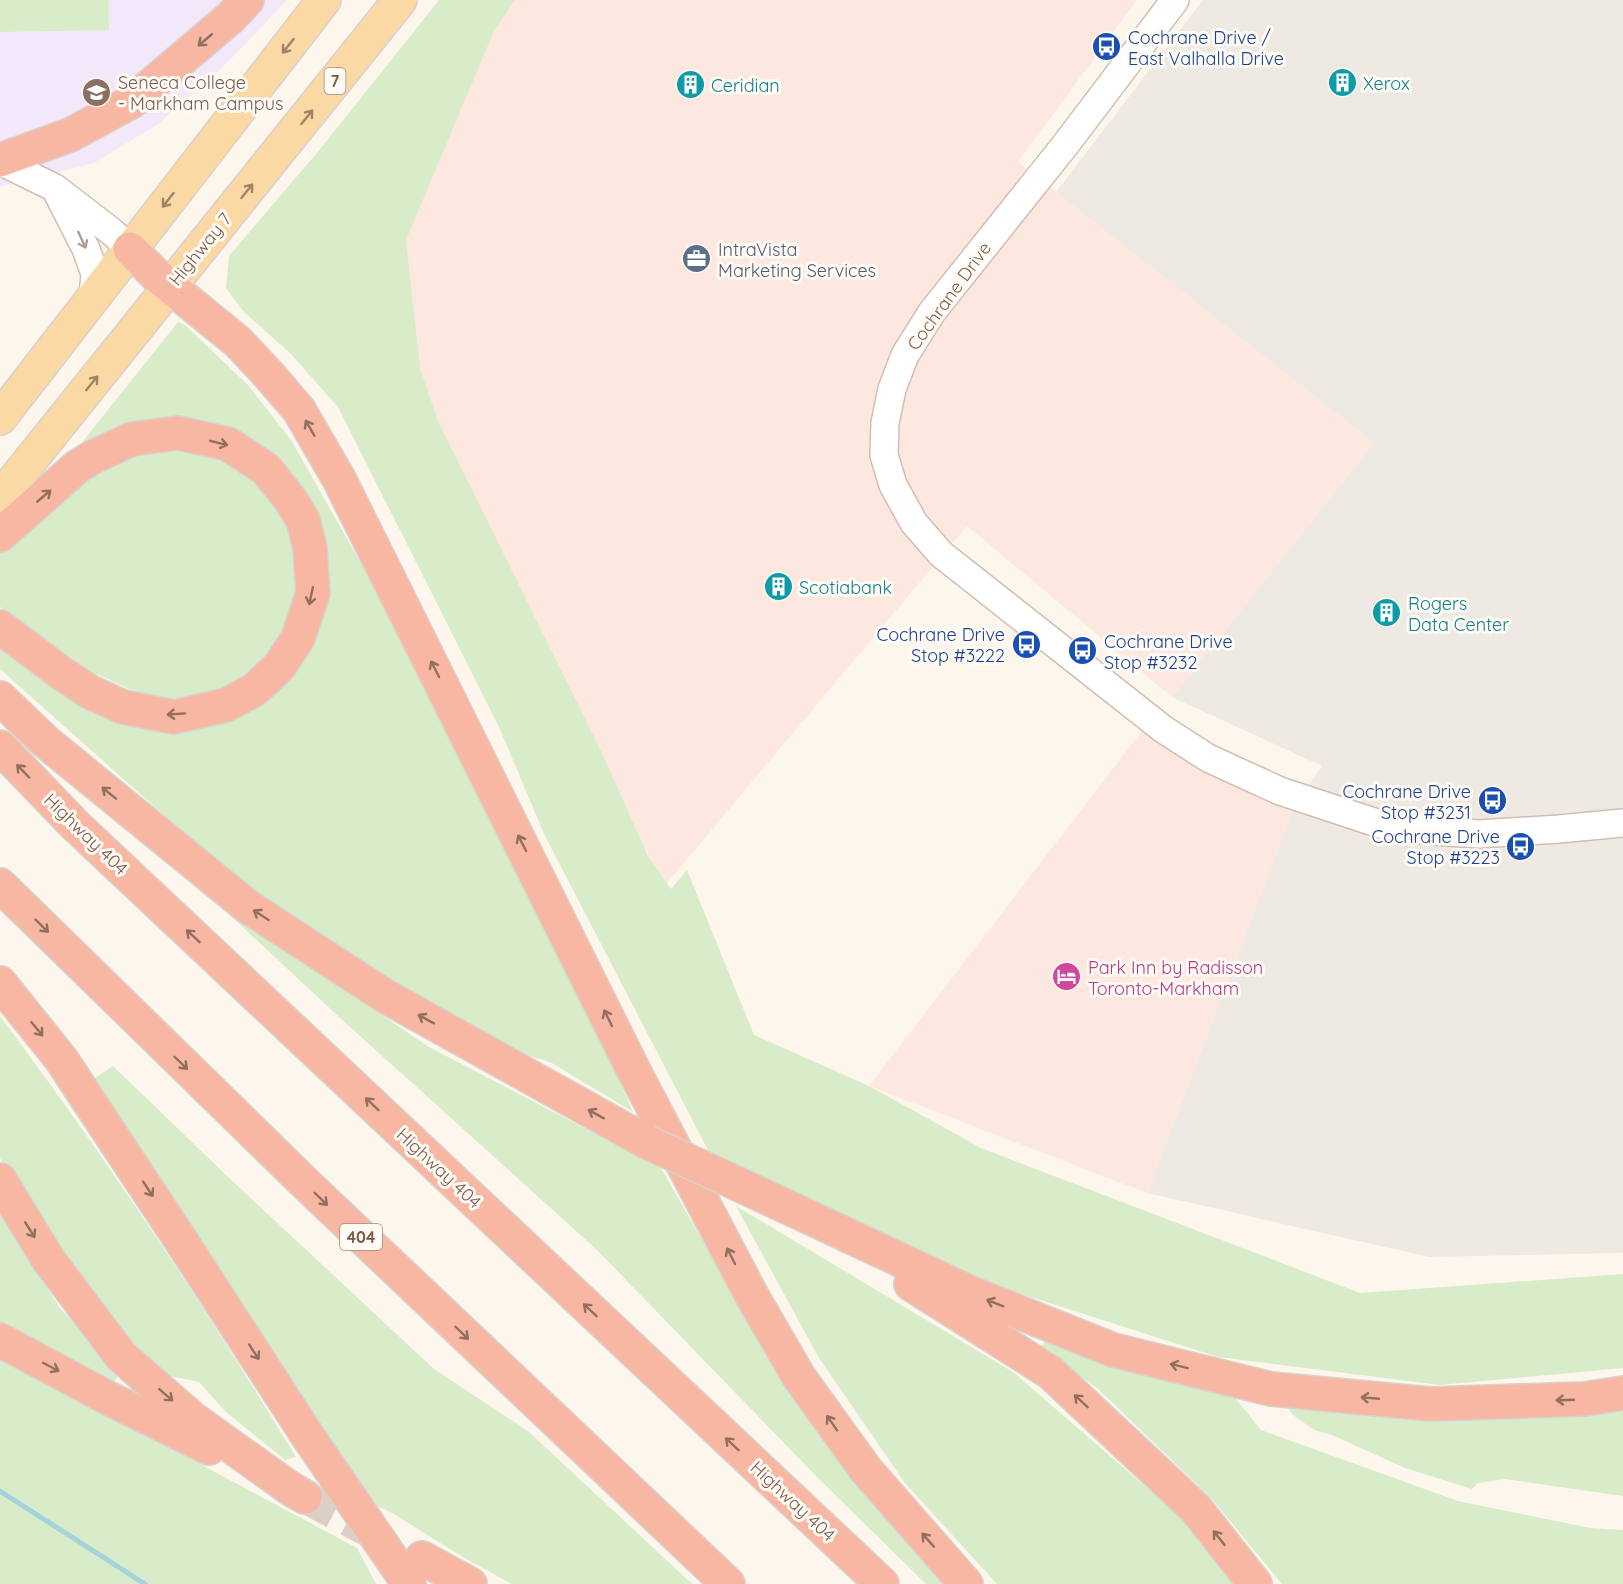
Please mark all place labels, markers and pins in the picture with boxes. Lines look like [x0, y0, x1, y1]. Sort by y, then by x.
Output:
place label: Cochrane Drive / East Valhalla Drive [1128, 26, 1284, 70]
bus stop icon: Cochrane Drive / East Valhalla Drive [1091, 31, 1123, 63]
building icon: Xerox [1326, 67, 1358, 99]
building icon: Ceridian [674, 69, 706, 101]
place label: Seneca College - Markham Campus [118, 71, 283, 115]
place label: Xerox [1363, 72, 1410, 95]
place label: Ceridian [711, 74, 780, 97]
school or university icon: Seneca College - Markham Campus [81, 76, 113, 108]
place label: IntraVista Marketing Services [718, 238, 876, 282]
office icon: IntraVista Marketing Services [681, 243, 713, 275]
building icon: Scotiabank [762, 571, 794, 603]
place label: Scotiabank [799, 576, 892, 599]
place label: Rogers Data Center [1408, 592, 1509, 636]
building icon: Rogers Data Center [1371, 597, 1403, 629]
place label: Cochrane Drive Stop #3222 [876, 623, 1005, 667]
bus stop icon: Cochrane Drive Stop #3222 [1010, 628, 1042, 660]
place label: Cochrane Drive Stop #3232 [1104, 630, 1233, 674]
bus stop icon: Cochrane Drive Stop #3232 [1067, 635, 1099, 667]
place label: Cochrane Drive Stop #3231 [1342, 780, 1471, 824]
bus stop icon: Cochrane Drive Stop #3231 [1476, 785, 1508, 817]
place label: Cochrane Drive Stop #3223 [1371, 825, 1500, 869]
bus stop icon: Cochrane Drive Stop #3223 [1505, 830, 1537, 862]
place label: Park Inn by Radisson Toronto-Markham [1088, 956, 1263, 1000]
hotel icon: Park Inn by Radisson Toronto-Markham [1051, 961, 1083, 993]

